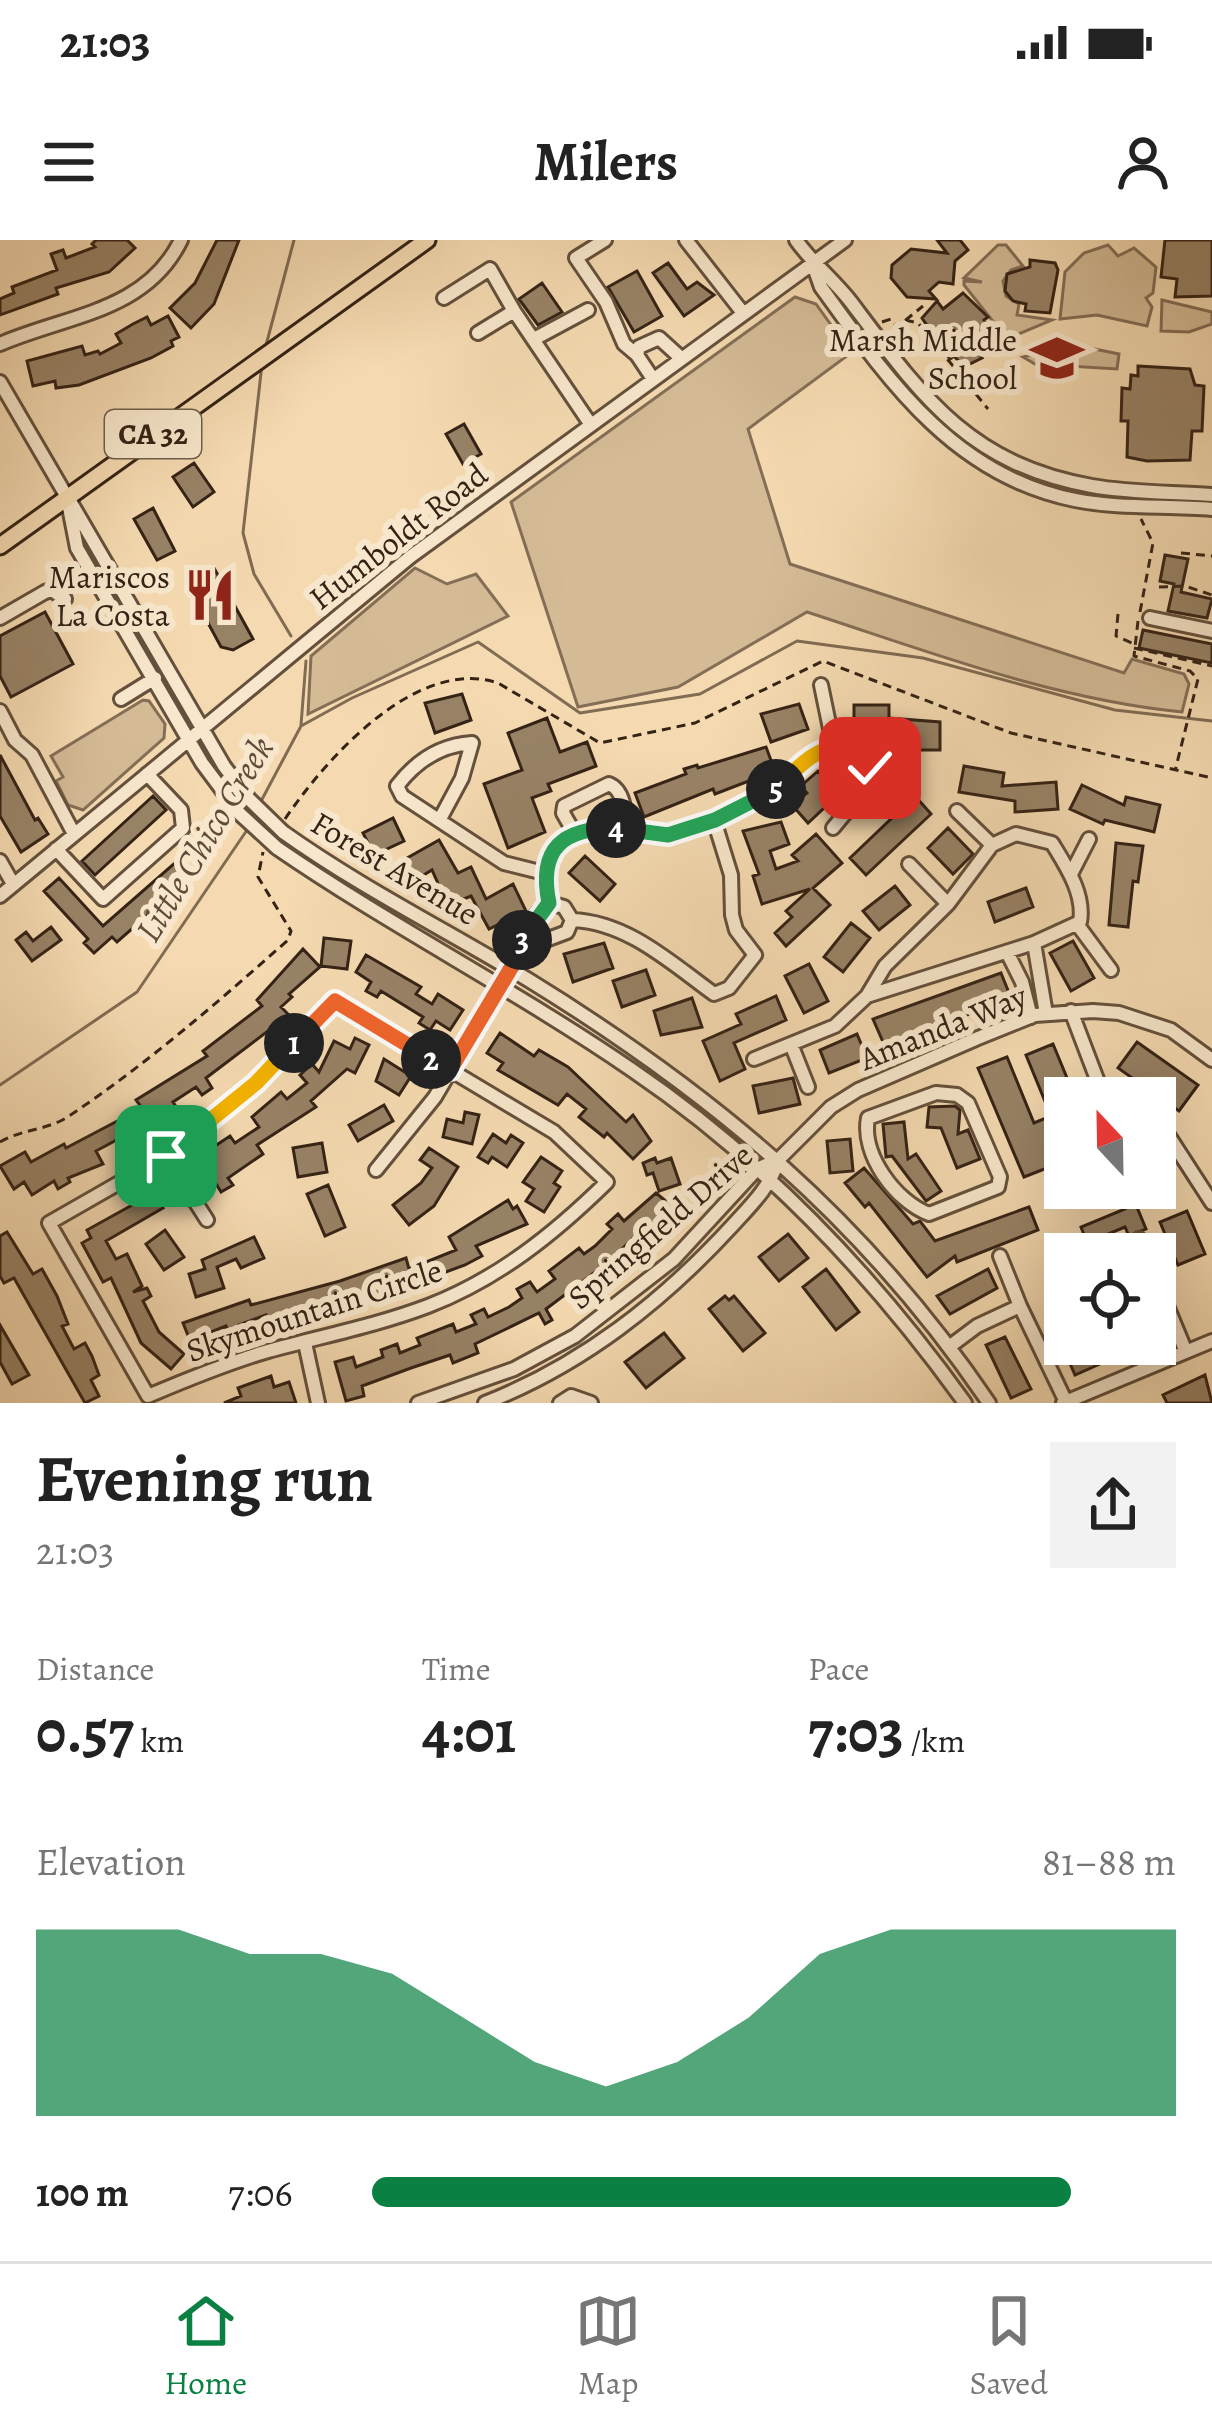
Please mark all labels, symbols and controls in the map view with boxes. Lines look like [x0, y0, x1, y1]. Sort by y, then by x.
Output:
text: 21:03 [60, 11, 151, 73]
text: Milers [534, 125, 678, 199]
icon: menu [36, 129, 102, 195]
icon: person [1110, 129, 1176, 195]
place label: Marsh Middle School [829, 317, 1017, 400]
school or university icon: Marsh Middle School [1028, 329, 1086, 387]
road number: CA 32 [105, 410, 201, 458]
street label: Humboldt Road [299, 452, 497, 620]
place label: Mariscos La Costa [49, 554, 171, 637]
restaurant icon: Mariscos La Costa [181, 566, 239, 624]
pin [819, 717, 921, 819]
water label: Little Chico Creek [123, 727, 285, 951]
icon: check [837, 735, 903, 801]
pin: 5 [746, 759, 806, 819]
text: 5 [769, 766, 783, 811]
pin: 4 [586, 798, 646, 858]
street label: Forest Avenue [303, 800, 487, 936]
text: 4 [608, 805, 624, 850]
pin: 3 [492, 910, 552, 970]
text: 3 [515, 917, 529, 962]
street label: Amanda Way [852, 973, 1034, 1081]
pin: 1 [264, 1013, 324, 1073]
text: 1 [288, 1020, 300, 1065]
pin: 2 [401, 1029, 461, 1089]
text: 2 [423, 1036, 439, 1081]
north arrow [1044, 1077, 1176, 1209]
map controls [1044, 1077, 1176, 1365]
pin [115, 1105, 217, 1207]
icon: arrive [133, 1123, 199, 1189]
street label: Springfield Drive [558, 1133, 762, 1319]
button: locate [1044, 1233, 1176, 1365]
street label: Skymountain Circle [180, 1247, 448, 1373]
text: Evening run [36, 1434, 373, 1524]
button: share [1050, 1442, 1176, 1568]
text: 21:03 [36, 1524, 114, 1577]
text: Distance [36, 1646, 154, 1691]
text: Time [422, 1646, 491, 1691]
text: Pace [808, 1646, 869, 1691]
text: 0.57 [36, 1691, 134, 1773]
text: 4:01 [422, 1691, 516, 1773]
text: 7:03 [808, 1691, 904, 1773]
text: km [134, 1718, 184, 1763]
text: /km [904, 1718, 965, 1763]
text: Elevation [36, 1835, 186, 1888]
text: 81–88 m [1042, 1835, 1176, 1888]
text: 100 m [36, 2166, 129, 2219]
text: 7:06 [228, 2166, 292, 2219]
tab: Home [164, 2288, 247, 2405]
tab: Map [575, 2288, 641, 2405]
tab: Saved [970, 2288, 1048, 2405]

